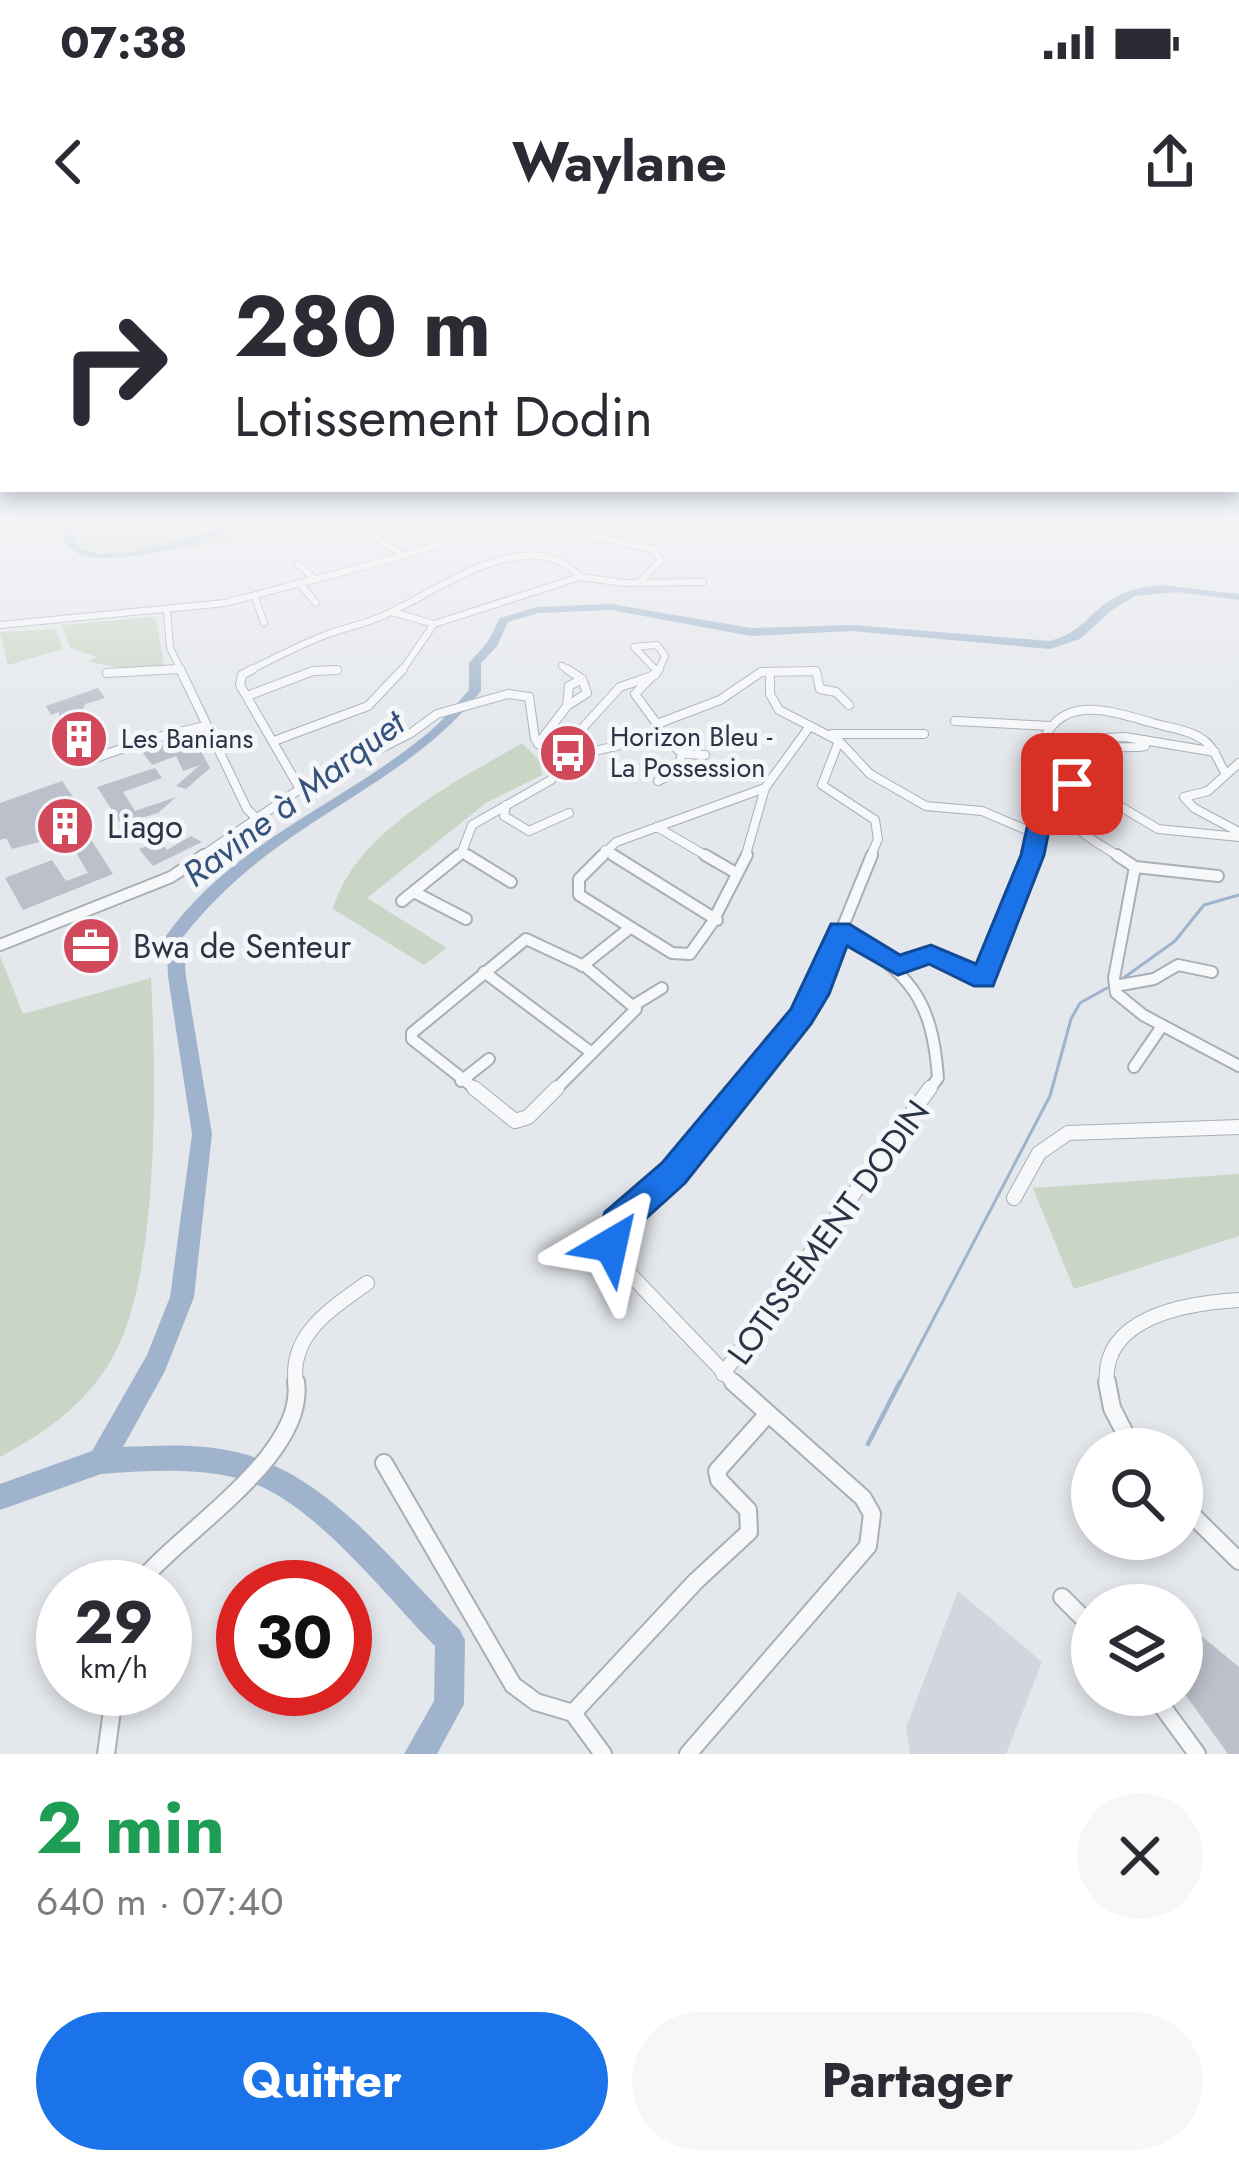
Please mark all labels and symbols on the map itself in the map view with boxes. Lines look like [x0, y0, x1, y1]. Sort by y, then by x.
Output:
water label: Ravine à Marquet [171, 696, 417, 899]
building icon: Les Banians [48, 708, 110, 770]
place label: Horizon Bleu - La Possession [610, 717, 773, 787]
place label: Les Banians [121, 719, 253, 758]
bus stop icon: Horizon Bleu - La Possession [537, 722, 599, 784]
pin [1021, 733, 1123, 835]
building icon: Liago [34, 795, 96, 857]
place label: Liago [107, 803, 183, 850]
office icon: Bwa de Senteur [60, 915, 122, 977]
place label: Bwa de Senteur [133, 923, 352, 970]
street label: LOTISSEMENT DODIN [716, 1090, 941, 1374]
position arrow [548, 1182, 674, 1308]
speed limit sign: 30 [216, 1560, 372, 1716]

